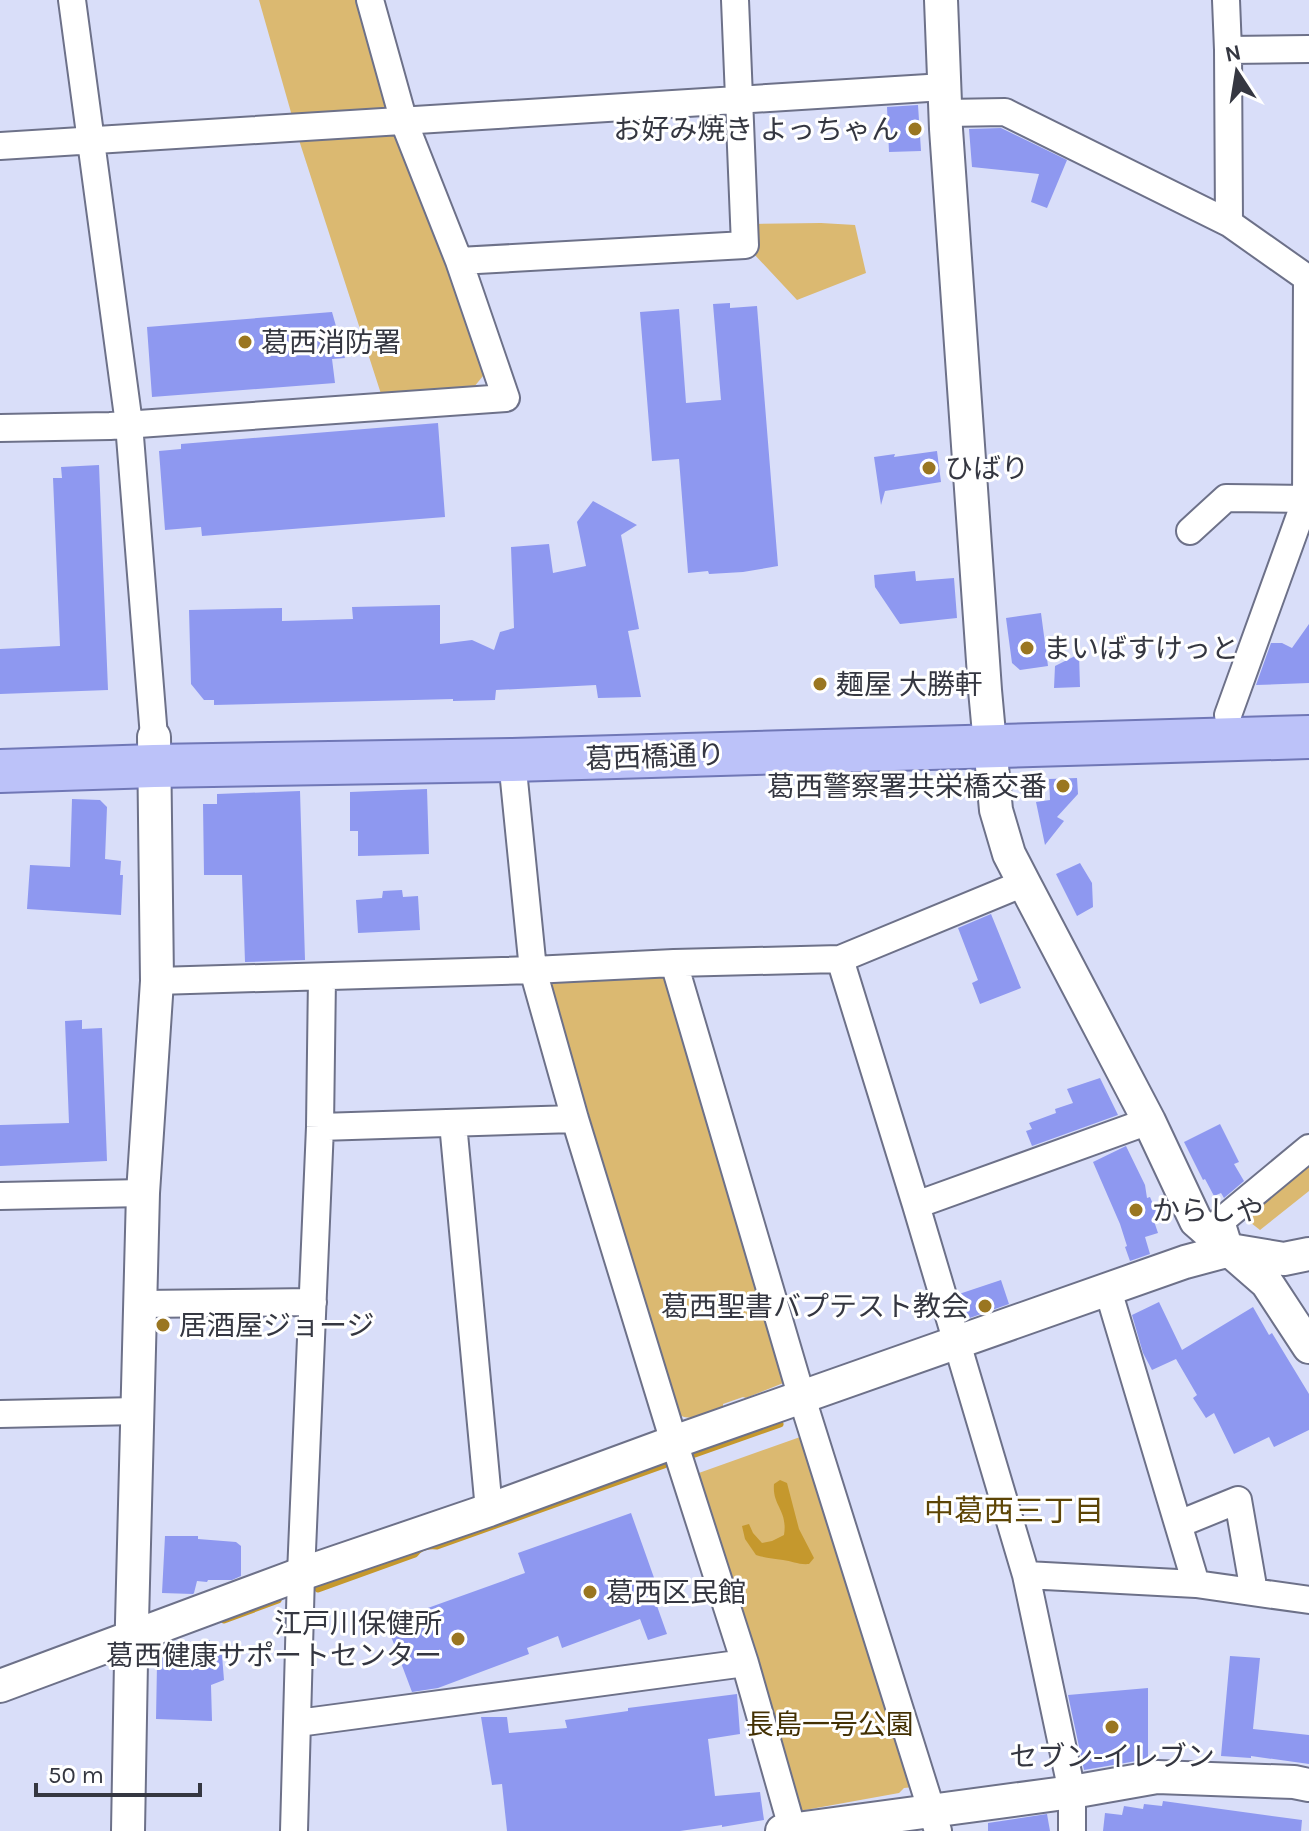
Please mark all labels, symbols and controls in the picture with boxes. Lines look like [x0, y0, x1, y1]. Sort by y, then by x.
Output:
north arrow [1197, 32, 1277, 112]
text: N [1223, 39, 1243, 68]
place label: お好み焼き よっちゃん [613, 113, 899, 146]
marker: お好み焼き よっちゃん [906, 120, 924, 138]
place label: 葛西消防署 [261, 326, 401, 359]
marker: 葛西消防署 [236, 333, 254, 351]
place label: ひばり [945, 452, 1029, 485]
marker: ひばり [920, 459, 938, 477]
place label: まいばすけっと [1043, 632, 1239, 665]
marker: まいばすけっと [1018, 639, 1036, 657]
place label: 麺屋 大勝軒 [836, 668, 983, 701]
marker: 麺屋 大勝軒 [811, 675, 829, 693]
street label: 葛西橋通り [584, 738, 726, 775]
place label: 葛西警察署共栄橋交番 [767, 770, 1047, 803]
marker: 葛西警察署共栄橋交番 [1054, 777, 1072, 795]
place label: からしや [1152, 1194, 1264, 1227]
marker: からしや [1127, 1201, 1145, 1219]
place label: 葛西聖書バプテスト教会 [661, 1290, 969, 1323]
marker: 葛西聖書バプテスト教会 [976, 1297, 994, 1315]
place label: 居酒屋ジョージ [179, 1309, 374, 1342]
marker: 居酒屋ジョージ [154, 1316, 172, 1334]
district label: 中葛西三丁目 [924, 1493, 1104, 1529]
place label: 葛西区民館 [606, 1576, 746, 1609]
marker: 葛西区民館 [581, 1583, 599, 1601]
place label: 江戸川保健所 葛西健康サポートセンター [106, 1607, 442, 1672]
marker: 江戸川保健所 葛西健康サポートセンター [449, 1630, 467, 1648]
park label: 長島一号公園 [746, 1708, 914, 1741]
marker: セブン-イレブン [1103, 1718, 1121, 1736]
place label: セブン-イレブン [1009, 1740, 1215, 1773]
scale bar [36, 1747, 200, 1797]
text: 50 m [48, 1761, 104, 1789]

